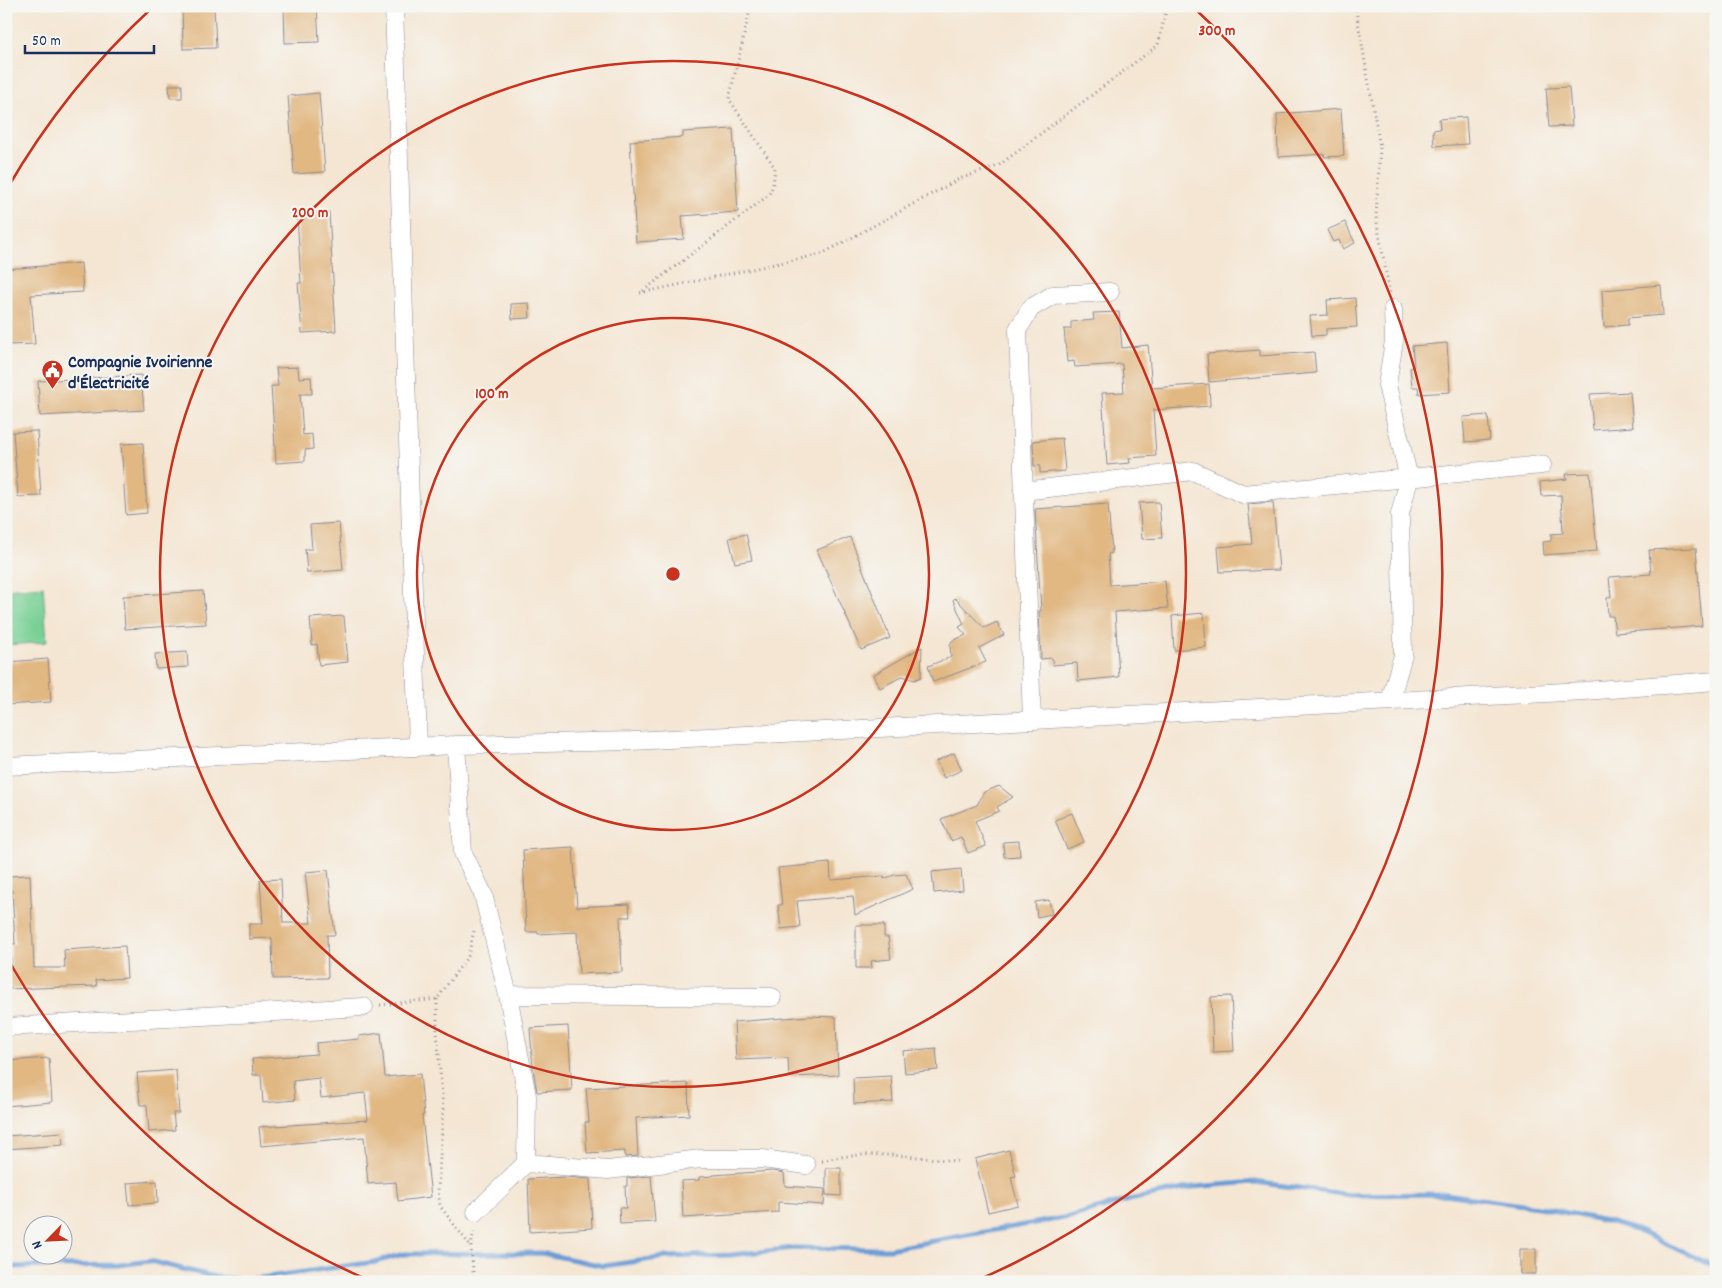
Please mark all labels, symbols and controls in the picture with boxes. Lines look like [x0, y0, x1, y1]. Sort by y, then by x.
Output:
text: 300 m [1199, 21, 1235, 43]
scale bar [25, 22, 154, 54]
text: 50 m [32, 31, 61, 53]
text: 200 m [292, 203, 328, 225]
place label: Compagnie Ivoirienne d'Électricité [68, 351, 212, 397]
public building icon: Compagnie Ivoirienne d'Électricité [40, 359, 64, 390]
text: 100 m [475, 384, 509, 406]
centre of rings [664, 565, 682, 583]
north arrow [22, 1216, 72, 1266]
text: N [27, 1237, 48, 1252]

